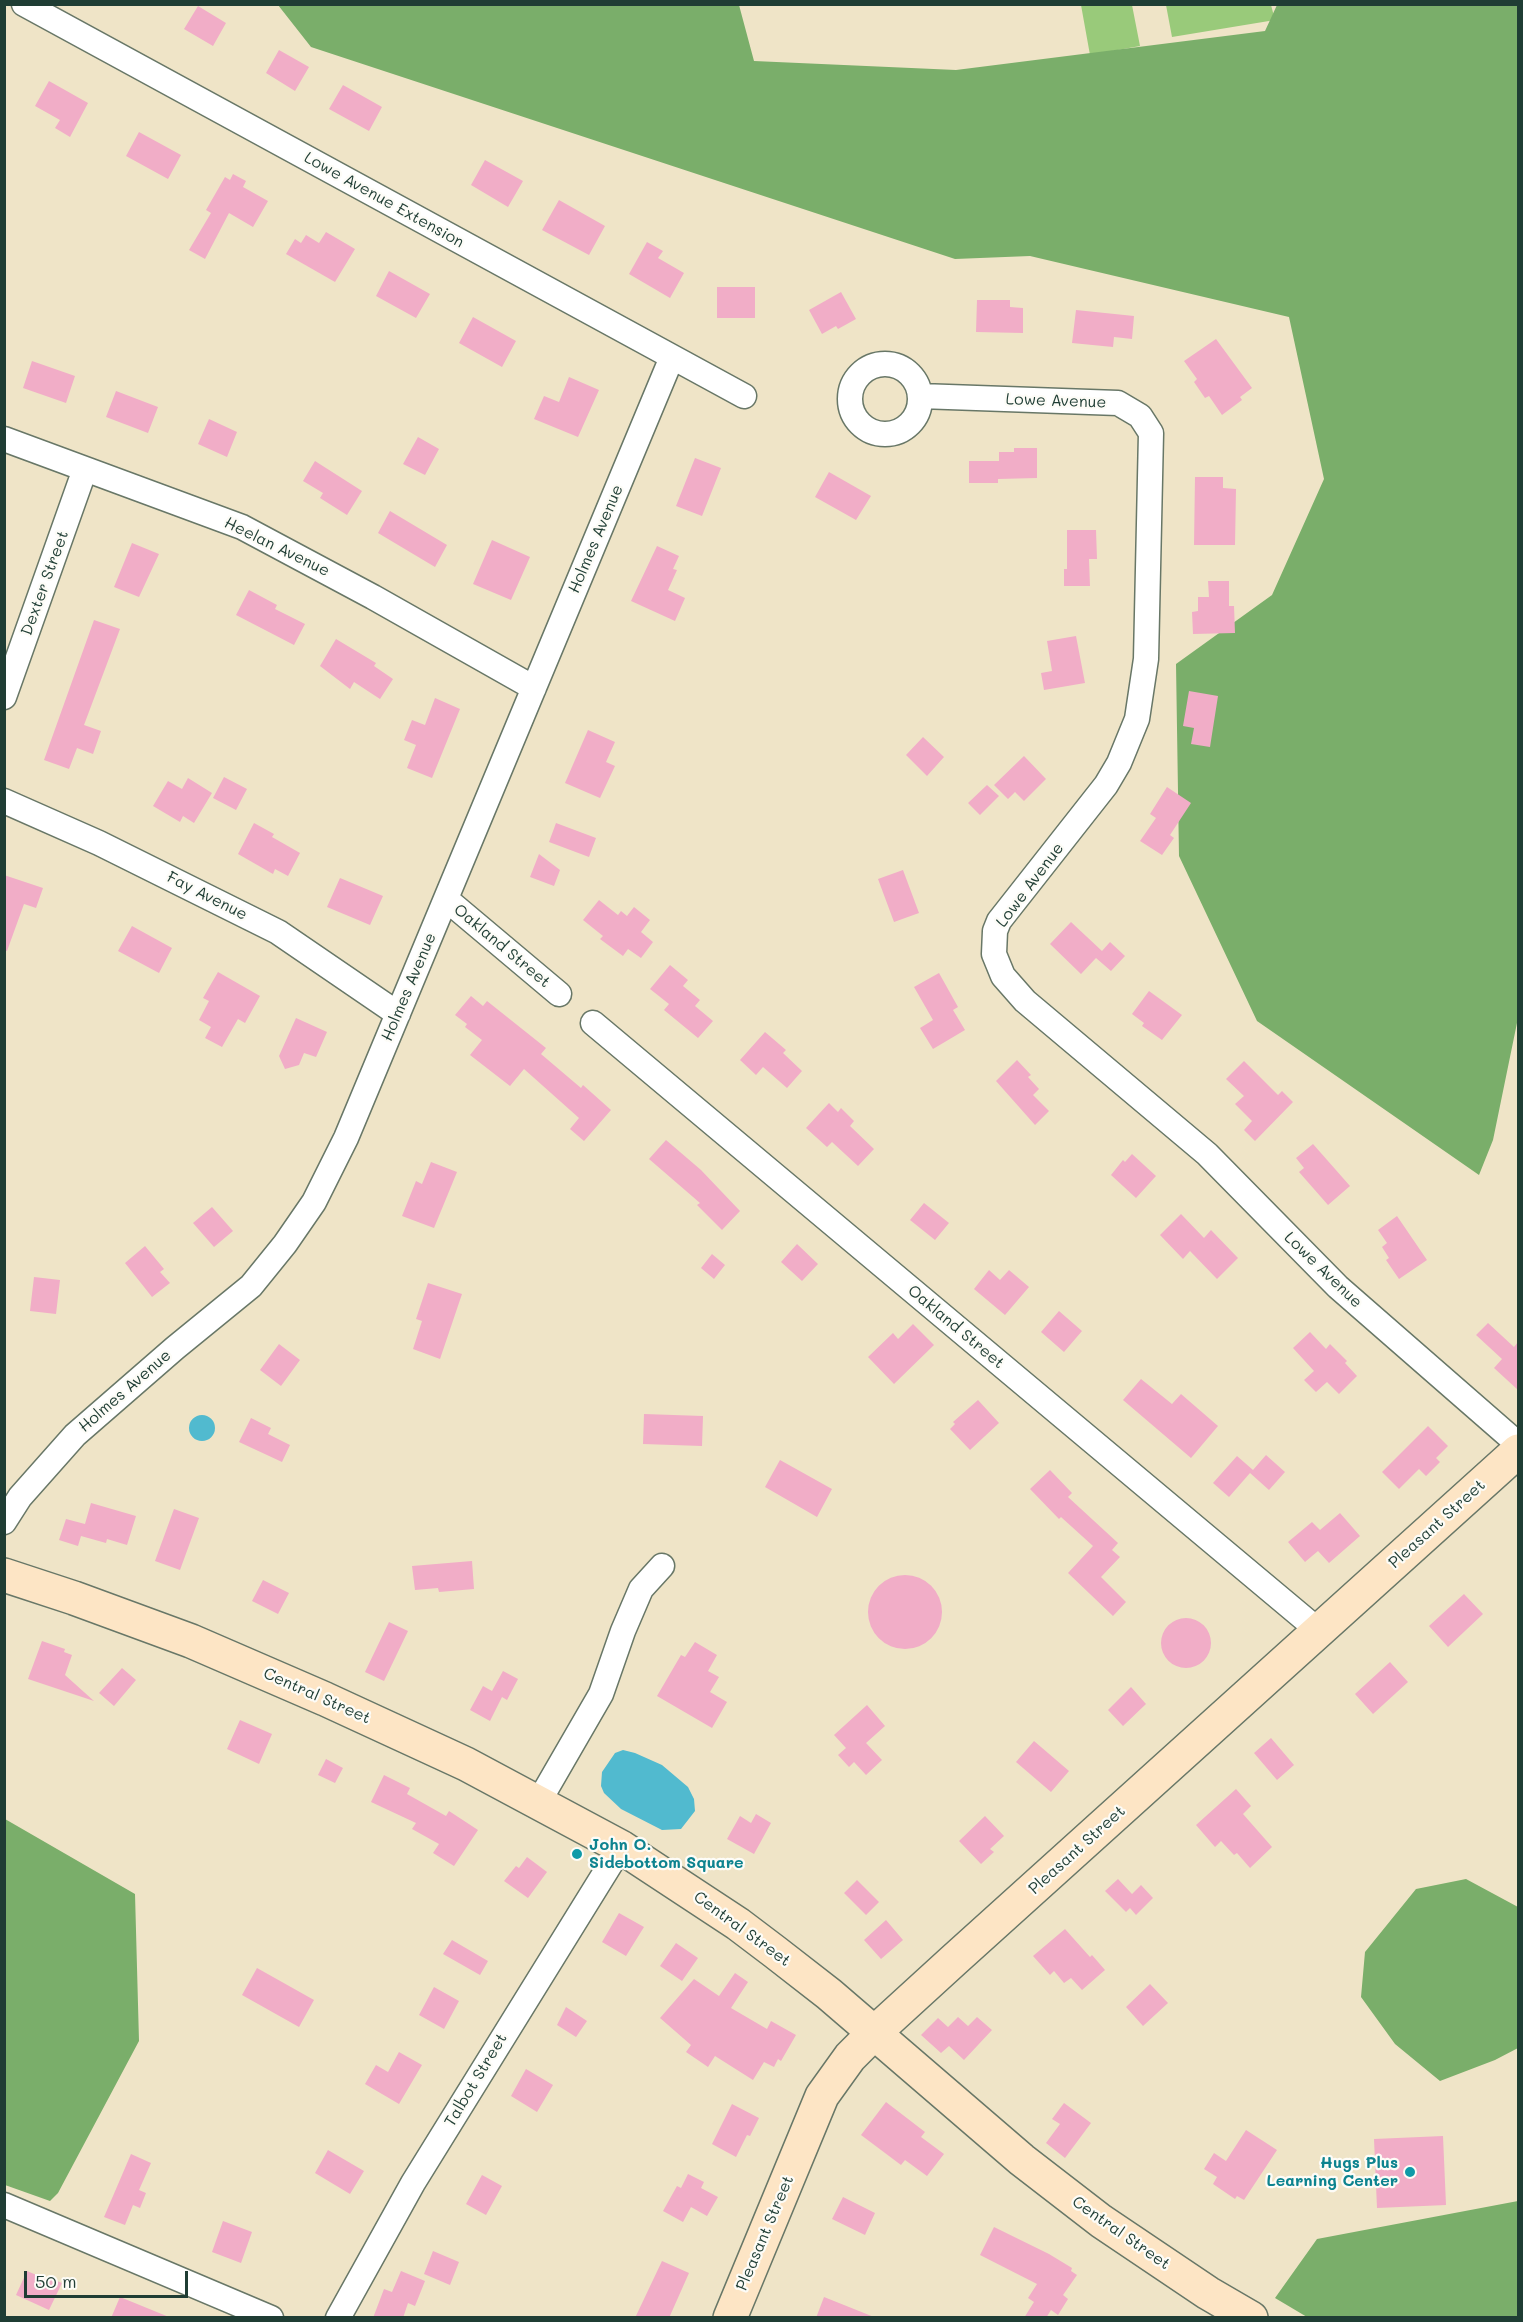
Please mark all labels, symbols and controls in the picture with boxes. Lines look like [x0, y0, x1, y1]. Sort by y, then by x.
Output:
street label: Lowe Avenue Extension [301, 148, 467, 252]
street label: Lowe Avenue [1005, 390, 1107, 412]
street label: Holmes Avenue [565, 482, 627, 596]
street label: Heelan Avenue [221, 513, 333, 581]
street label: Dexter Street [17, 528, 73, 638]
street label: Lowe Avenue [992, 839, 1068, 931]
street label: Fay Avenue [164, 868, 250, 924]
street label: Oakland Street [450, 900, 554, 992]
street label: Holmes Avenue [378, 930, 440, 1044]
street label: Lowe Avenue [1280, 1228, 1366, 1312]
street label: Oakland Street [904, 1281, 1008, 1373]
street label: Holmes Avenue [75, 1346, 175, 1436]
street label: Pleasant Street [1385, 1476, 1489, 1572]
street label: Central Street [260, 1664, 374, 1728]
street label: Pleasant Street [1025, 1802, 1129, 1898]
place label: John O. Sidebottom Square [589, 1835, 744, 1873]
marker: John O. Sidebottom Square [570, 1847, 584, 1861]
street label: Central Street [690, 1887, 794, 1971]
street label: Talbot Street [441, 2030, 511, 2130]
place label: Hugs Plus Learning Center [1266, 2153, 1398, 2191]
marker: Hugs Plus Learning Center [1403, 2165, 1417, 2179]
street label: Pleasant Street [732, 2172, 798, 2294]
street label: Central Street [1068, 2192, 1174, 2274]
scale bar [27, 2259, 190, 2297]
text: 50 m [35, 2269, 77, 2293]

